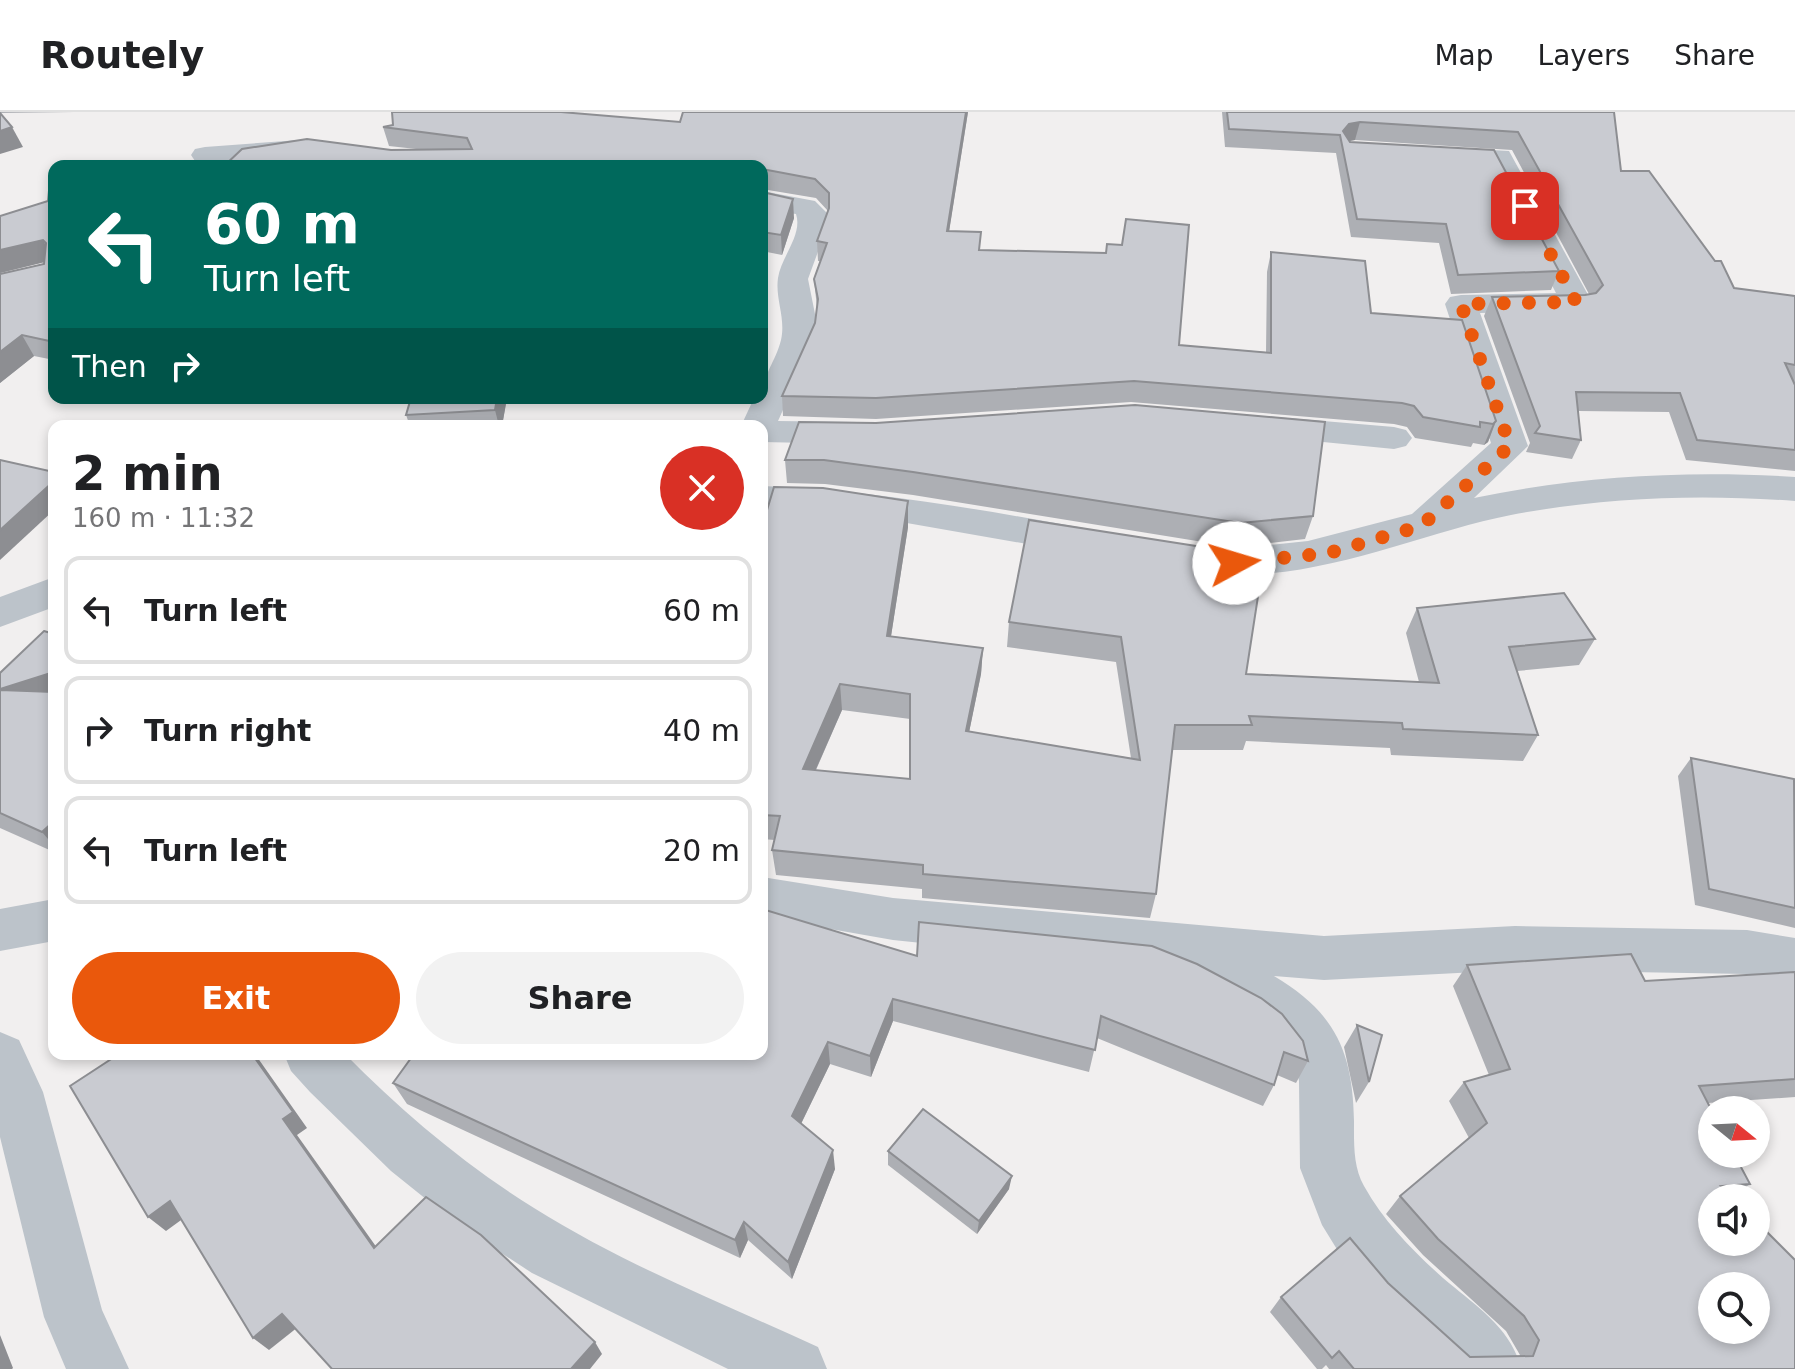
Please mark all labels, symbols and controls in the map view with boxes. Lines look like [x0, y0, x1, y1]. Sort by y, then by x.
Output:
text: Routely [40, 33, 204, 77]
text: Map [1434, 39, 1494, 72]
text: Layers [1538, 39, 1630, 72]
text: Share [1674, 39, 1755, 72]
pin [1491, 172, 1559, 240]
icon: arrive [1503, 184, 1547, 228]
text: 60 m [204, 191, 360, 256]
icon: left [72, 192, 176, 296]
text: Turn left [204, 258, 350, 299]
icon: right [163, 344, 207, 388]
text: Then [72, 349, 147, 384]
text: 2 min [72, 445, 223, 501]
button: close [660, 446, 744, 530]
text: 160 m · 11:32 [72, 503, 255, 533]
position arrow [1192, 521, 1276, 605]
icon: left [76, 588, 120, 632]
text: Turn left [144, 593, 287, 628]
text: 60 m [663, 593, 740, 628]
icon: right [76, 708, 120, 752]
text: Turn right [144, 713, 311, 748]
text: 40 m [663, 713, 740, 748]
icon: left [76, 828, 120, 872]
text: Turn left [144, 833, 287, 868]
text: 20 m [663, 833, 740, 868]
button: Exit [72, 952, 400, 1044]
button: Share [416, 952, 744, 1044]
north arrow [1698, 1096, 1770, 1168]
map controls [1698, 1096, 1770, 1344]
button: sound [1698, 1184, 1770, 1256]
button: search [1698, 1272, 1770, 1344]

